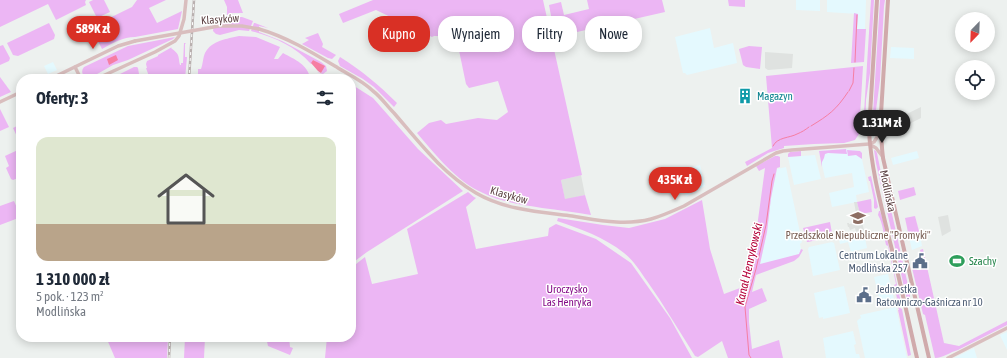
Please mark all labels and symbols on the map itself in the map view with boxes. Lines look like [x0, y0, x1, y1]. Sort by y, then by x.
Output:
street label: Klasyków [201, 12, 240, 26]
north arrow [955, 12, 995, 52]
pin: 589K zł [56, 16, 130, 50]
building icon: Magazyn [736, 87, 754, 105]
place label: Magazyn [757, 90, 793, 102]
pin: 1.31M zł [841, 110, 923, 144]
pin: 435K zł [638, 167, 712, 201]
street label: Modlińska [878, 169, 898, 213]
street label: Klasyków [489, 184, 529, 206]
school or university icon: Przedszkole Niepubliczne "Promyki" [849, 209, 867, 227]
water label: Kanał Henrykowski [733, 221, 765, 306]
place label: Przedszkole Niepubliczne "Promyki" [785, 229, 931, 241]
place label: Centrum Lokalne Modlińska 257 [839, 249, 908, 274]
public building icon: Centrum Lokalne Modlińska 257 [911, 252, 929, 270]
sports icon: Szachy [948, 252, 966, 270]
place label: Szachy [969, 255, 997, 267]
park label: Uroczysko Las Henryka [542, 283, 592, 308]
place label: Jednostka Ratowniczo-Gaśnicza nr 10 [876, 283, 983, 308]
public building icon: Jednostka Ratowniczo-Gaśnicza nr 10 [855, 286, 873, 304]

